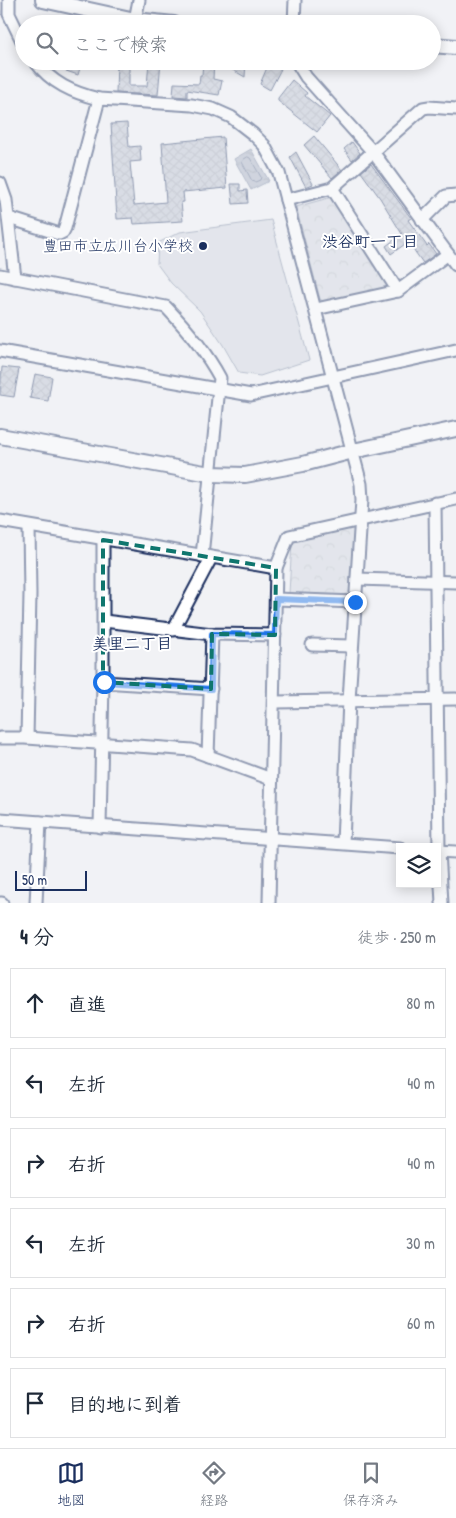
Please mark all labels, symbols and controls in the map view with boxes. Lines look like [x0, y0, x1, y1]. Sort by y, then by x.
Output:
search box [15, 15, 441, 70]
icon: search [33, 29, 61, 57]
text: ここで検索 [73, 31, 168, 57]
district label: 渋谷町一丁目 [322, 230, 418, 252]
place label: 豊田市立広川台小学校 [43, 235, 193, 256]
marker: 豊田市立広川台小学校 [197, 240, 209, 252]
route end [344, 591, 367, 614]
district label: 美里二丁目 [92, 632, 172, 654]
route start [93, 671, 116, 694]
map controls [396, 843, 441, 888]
button: layers [396, 843, 441, 888]
scale bar [15, 868, 88, 891]
text: 50 m [22, 870, 47, 889]
text: 4 分 [20, 922, 54, 951]
text: 徒歩 · 250 m [357, 926, 436, 948]
icon: ahead [21, 989, 49, 1017]
text: 直進 [68, 991, 106, 1017]
text: 80 m [406, 992, 435, 1014]
icon: left [21, 1069, 49, 1097]
text: 左折 [68, 1071, 106, 1097]
text: 40 m [407, 1072, 435, 1094]
icon: right [21, 1149, 49, 1177]
text: 右折 [68, 1151, 106, 1177]
text: 40 m [407, 1152, 435, 1174]
icon: left [21, 1229, 49, 1257]
text: 左折 [68, 1231, 106, 1257]
text: 30 m [406, 1232, 435, 1254]
icon: right [21, 1309, 49, 1337]
text: 右折 [68, 1311, 106, 1337]
text: 60 m [407, 1312, 435, 1334]
icon: arrive [21, 1389, 49, 1417]
text: 目的地に到着 [68, 1391, 182, 1417]
tab: 地図 [57, 1459, 85, 1509]
tab: 経路 [200, 1459, 228, 1509]
tab: 保存済み [343, 1459, 399, 1509]

